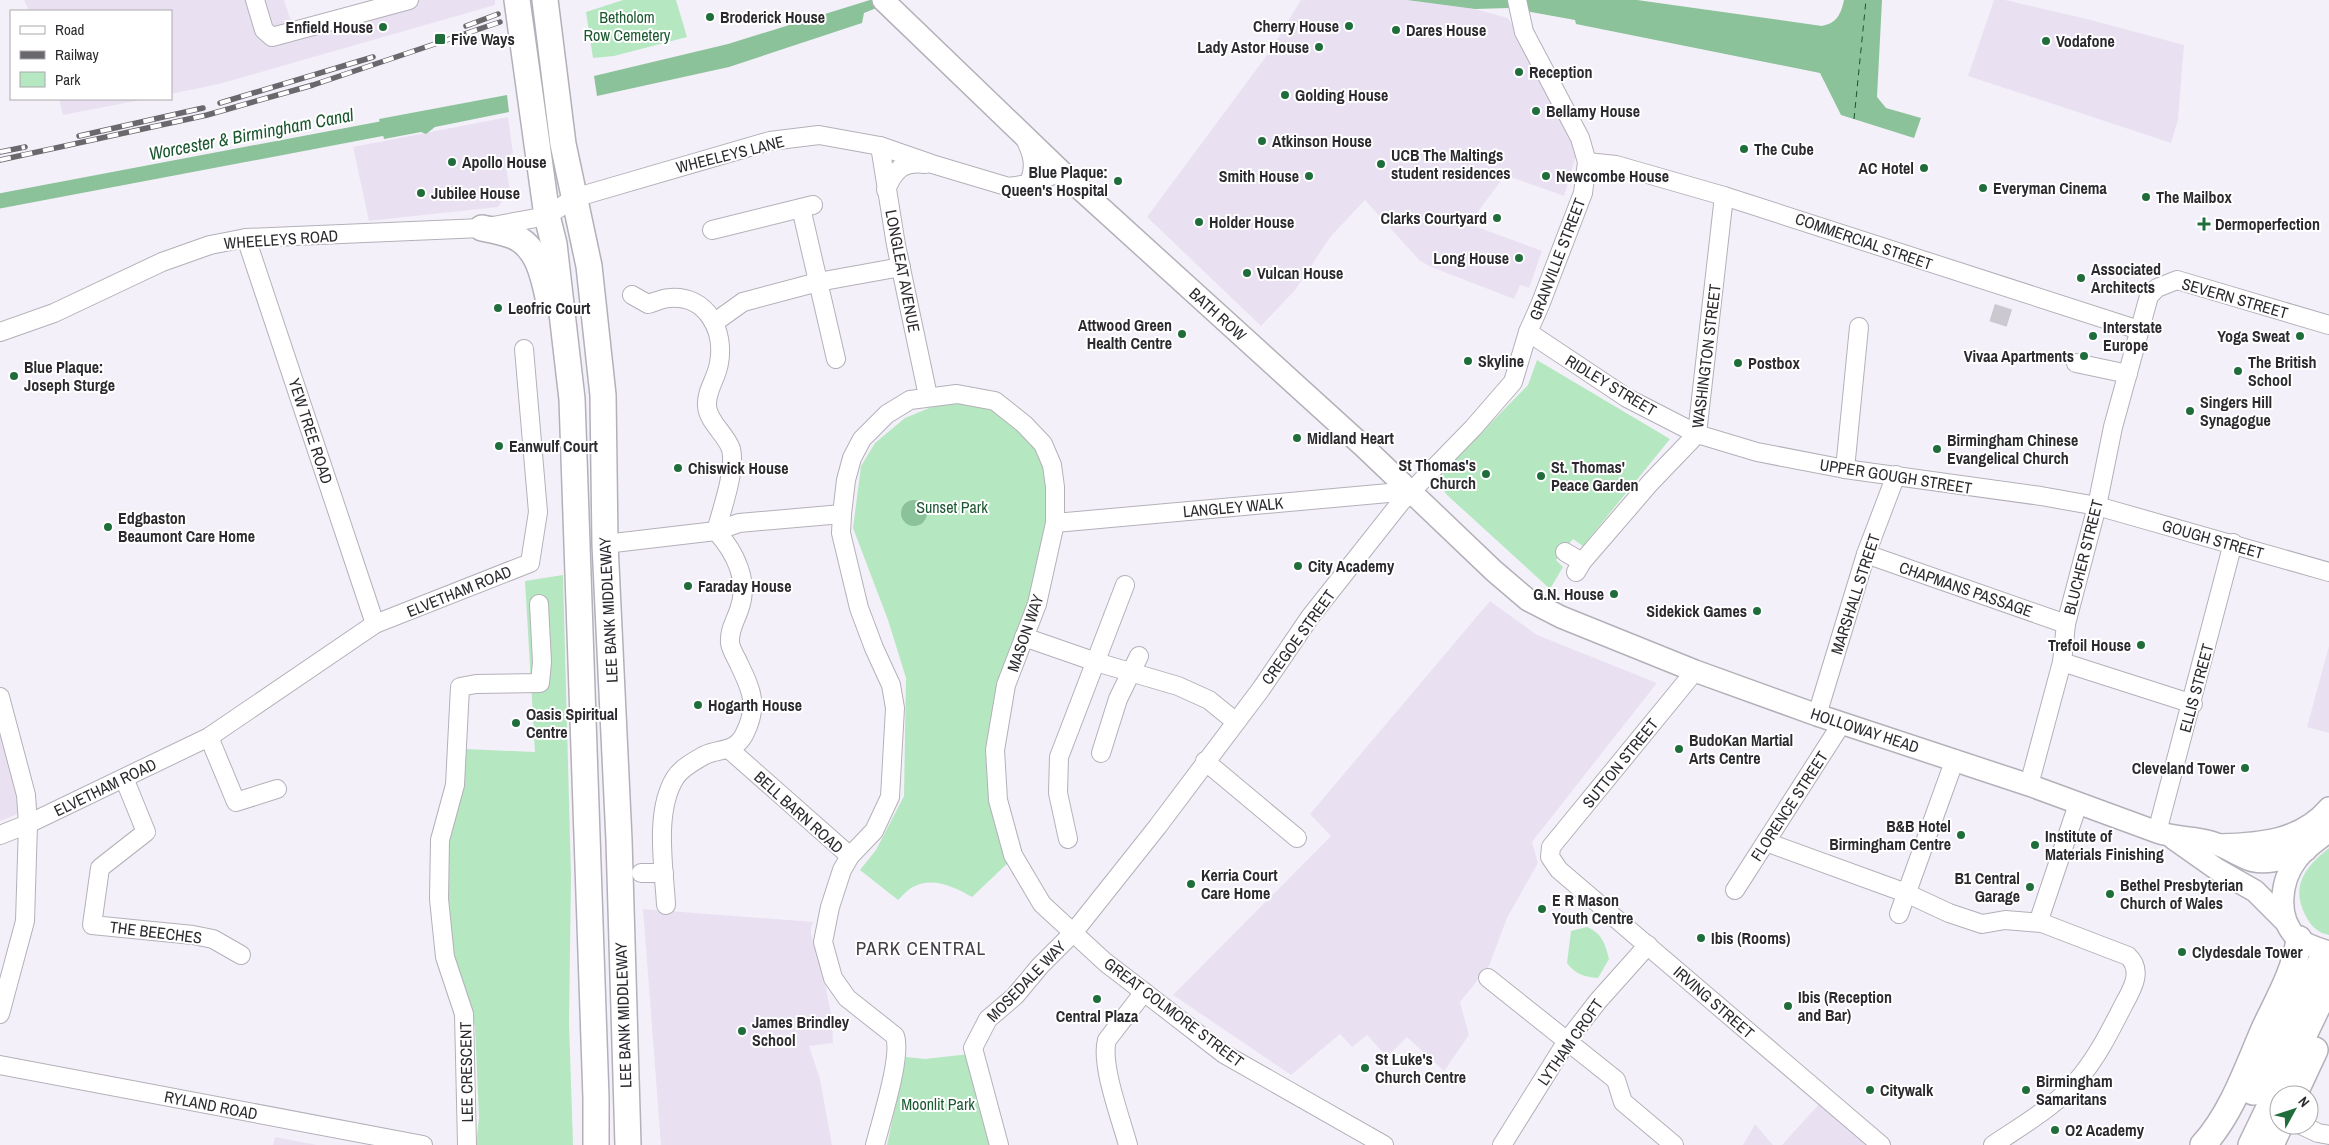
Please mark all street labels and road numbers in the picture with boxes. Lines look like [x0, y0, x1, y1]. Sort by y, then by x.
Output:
street label: WHEELEYS LANE [674, 130, 786, 178]
street label: GRANVILLE STREET [1524, 195, 1590, 323]
street label: COMMERCIAL STREET [1792, 207, 1936, 275]
street label: LONGLEAT AVENUE [880, 208, 926, 334]
street label: WHEELEYS ROAD [223, 224, 339, 254]
street label: SEVERN STREET [2179, 272, 2291, 324]
street label: BATH ROW [1185, 282, 1252, 346]
street label: WASHINGTON STREET [1686, 283, 1726, 429]
street label: RIDLEY STREET [1561, 349, 1661, 421]
street label: YEW TREE ROAD [284, 375, 338, 487]
street label: UPPER GOUGH STREET [1818, 453, 1974, 499]
street label: LANGLEY WALK [1182, 492, 1284, 522]
street label: BLUCHER STREET [2058, 497, 2108, 617]
street label: GOUGH STREET [2160, 514, 2266, 564]
street label: MARSHALL STREET [1825, 531, 1885, 657]
street label: LEE BANK MIDDLEWAY [593, 536, 623, 683]
street label: CHAPMANS PASSAGE [1896, 556, 2036, 622]
street label: ELVETHAM ROAD [403, 560, 515, 622]
street label: CREGOE STREET [1256, 585, 1340, 689]
street label: MASON WAY [1002, 591, 1049, 675]
street label: ELLIS STREET [2174, 641, 2218, 735]
street label: HOLLOWAY HEAD [1808, 702, 1922, 758]
street label: SUTTON STREET [1577, 714, 1663, 812]
street label: FLORENCE STREET [1745, 747, 1833, 865]
street label: ELVETHAM ROAD [50, 753, 160, 821]
street label: BELL BARN ROAD [750, 766, 848, 858]
street label: THE BEECHES [109, 915, 204, 949]
street label: MOSEDALE WAY [982, 935, 1071, 1026]
street label: LEE BANK MIDDLEWAY [609, 941, 637, 1088]
street label: GREAT COLMORE STREET [1100, 952, 1248, 1072]
street label: IRVING STREET [1669, 961, 1759, 1043]
street label: LYTHAM CROFT [1532, 994, 1608, 1090]
street label: LEE CRESCENT [454, 1022, 478, 1122]
street label: RYLAND ROAD [162, 1085, 260, 1125]

